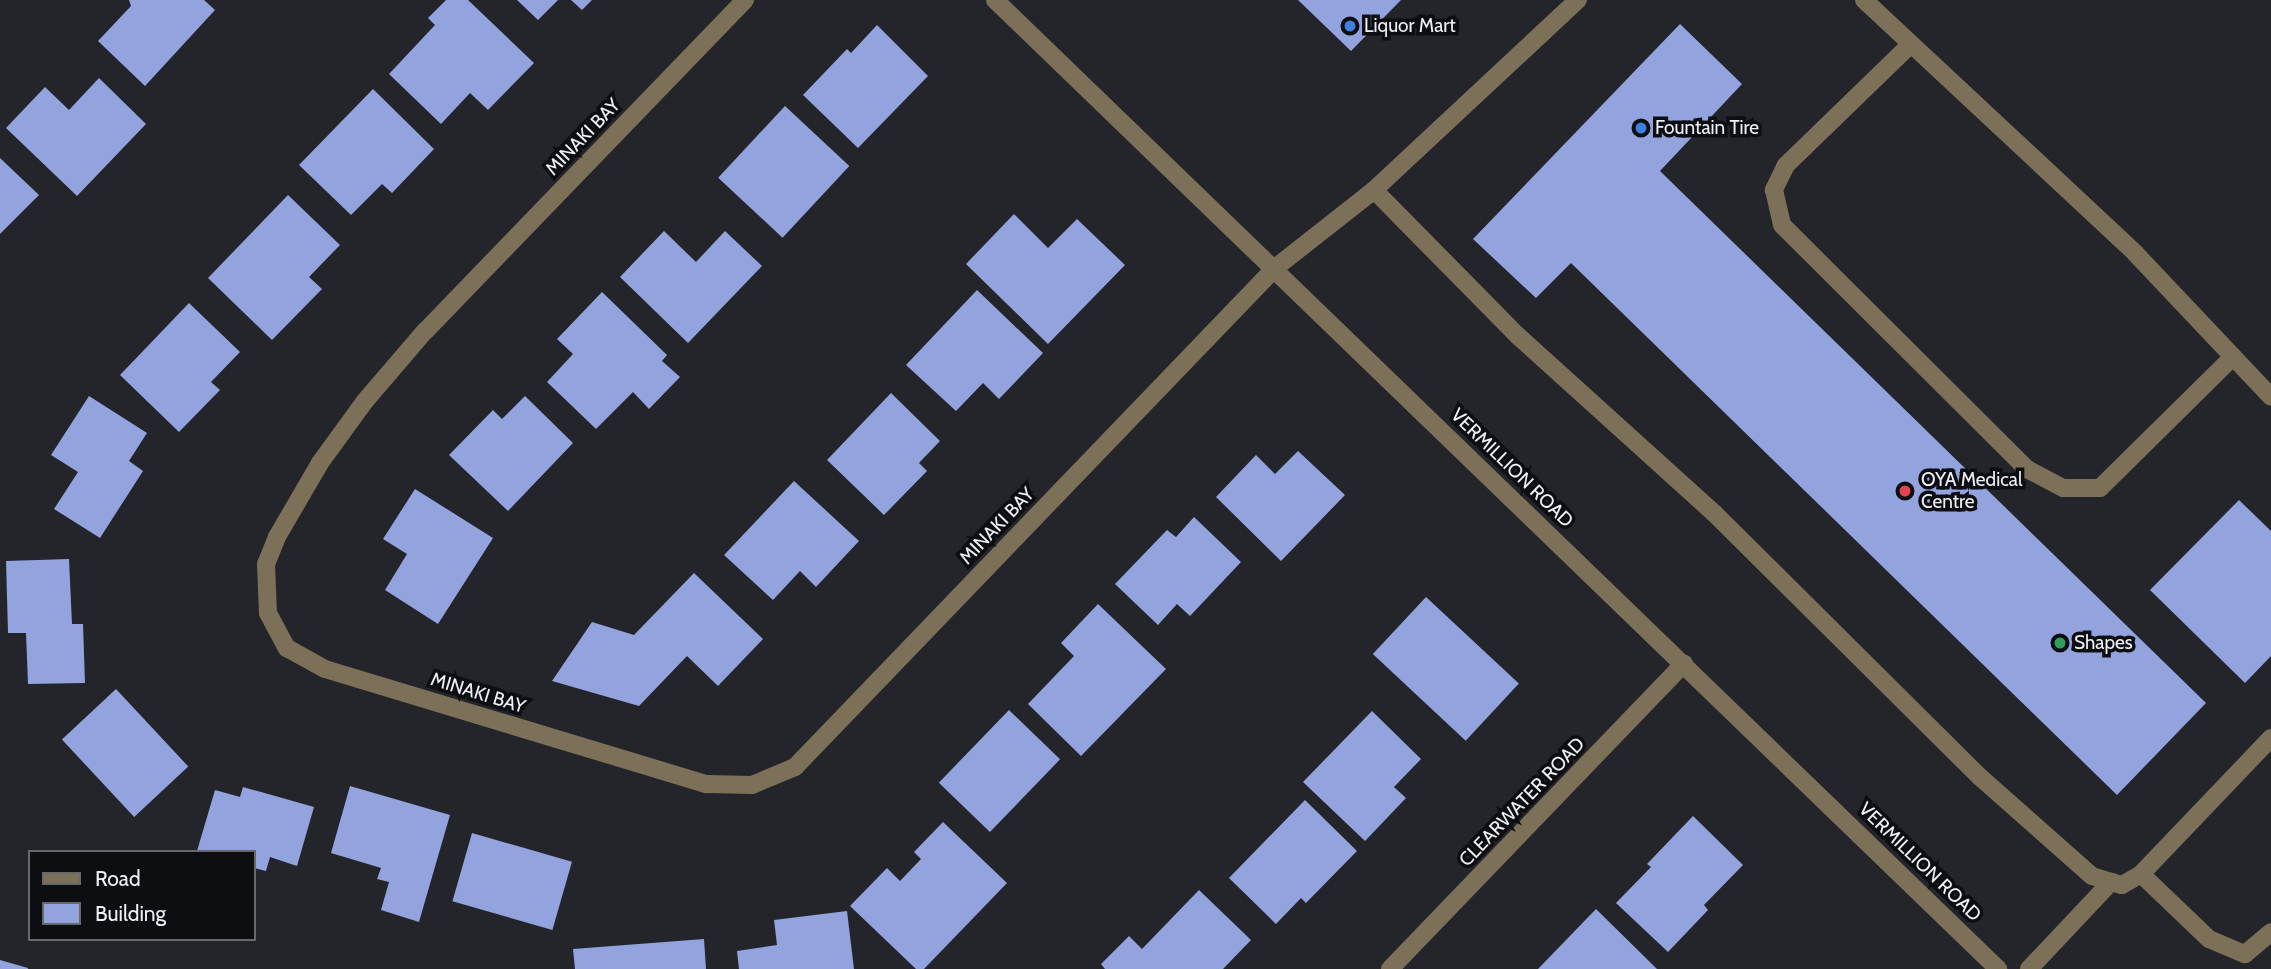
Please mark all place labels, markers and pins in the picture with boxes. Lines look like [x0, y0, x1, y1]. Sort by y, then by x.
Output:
place label: Liquor Mart [1364, 15, 1456, 37]
marker: Liquor Mart [1342, 18, 1358, 34]
place label: Fountain Tire [1655, 117, 1759, 139]
marker: Fountain Tire [1633, 120, 1649, 136]
place label: OYA Medical Centre [1921, 469, 2022, 513]
marker: OYA Medical Centre [1895, 481, 1915, 501]
place label: Shapes [2074, 632, 2133, 654]
marker: Shapes [2052, 635, 2068, 651]

